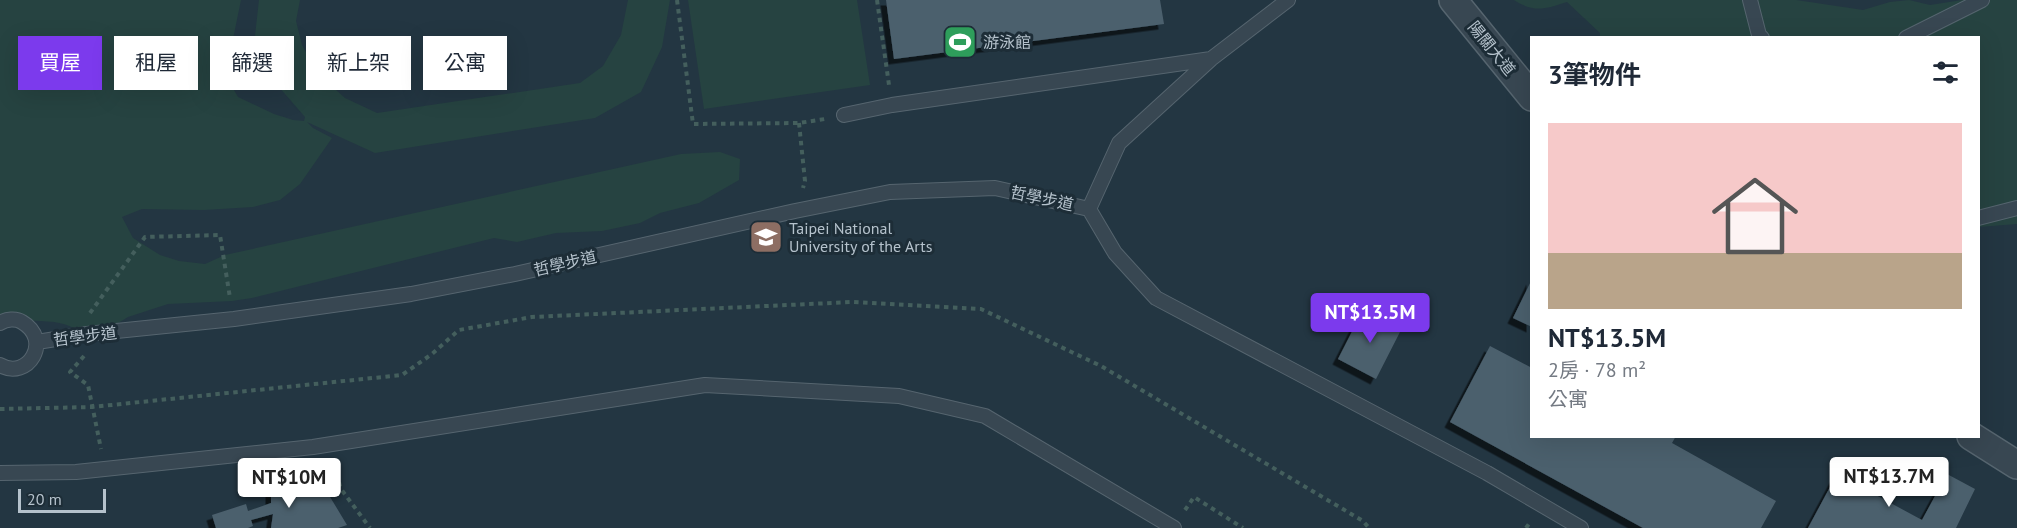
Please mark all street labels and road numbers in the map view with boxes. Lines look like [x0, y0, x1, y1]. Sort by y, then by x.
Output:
street label: 陽關大道 [1464, 17, 1520, 79]
street label: 哲學步道 [1009, 182, 1075, 214]
street label: 哲學步道 [532, 246, 598, 280]
street label: 哲學步道 [52, 322, 118, 350]

